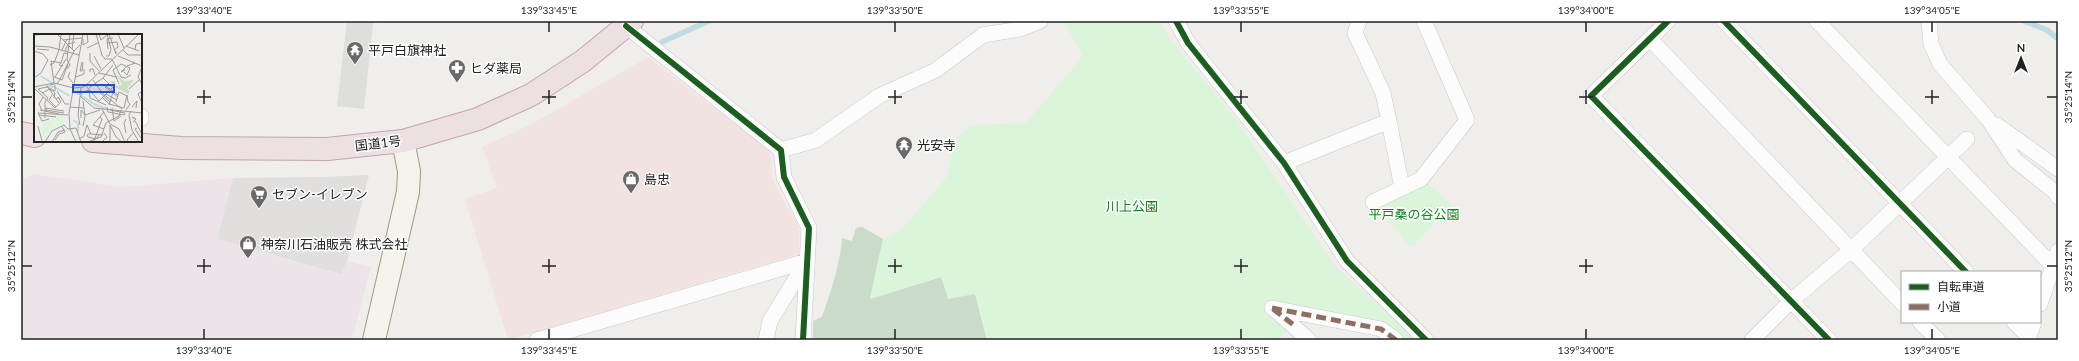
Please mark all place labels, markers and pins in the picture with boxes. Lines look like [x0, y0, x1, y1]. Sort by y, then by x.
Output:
temple icon: 平戸白旗神社 [345, 40, 365, 65]
place label: 平戸白旗神社 [368, 42, 446, 58]
pharmacy icon: ヒダ薬局 [447, 58, 467, 83]
place label: ヒダ薬局 [470, 60, 522, 76]
temple icon: 光安寺 [894, 135, 914, 160]
place label: 光安寺 [917, 137, 956, 153]
shop icon: 島忠 [621, 169, 641, 194]
place label: 島忠 [644, 171, 670, 187]
supermarket icon: セブン-イレブン [249, 184, 269, 209]
place label: セブン-イレブン [272, 186, 368, 202]
shop icon: 神奈川石油販売 株式会社 [238, 234, 258, 259]
place label: 神奈川石油販売 株式会社 [261, 236, 407, 252]

